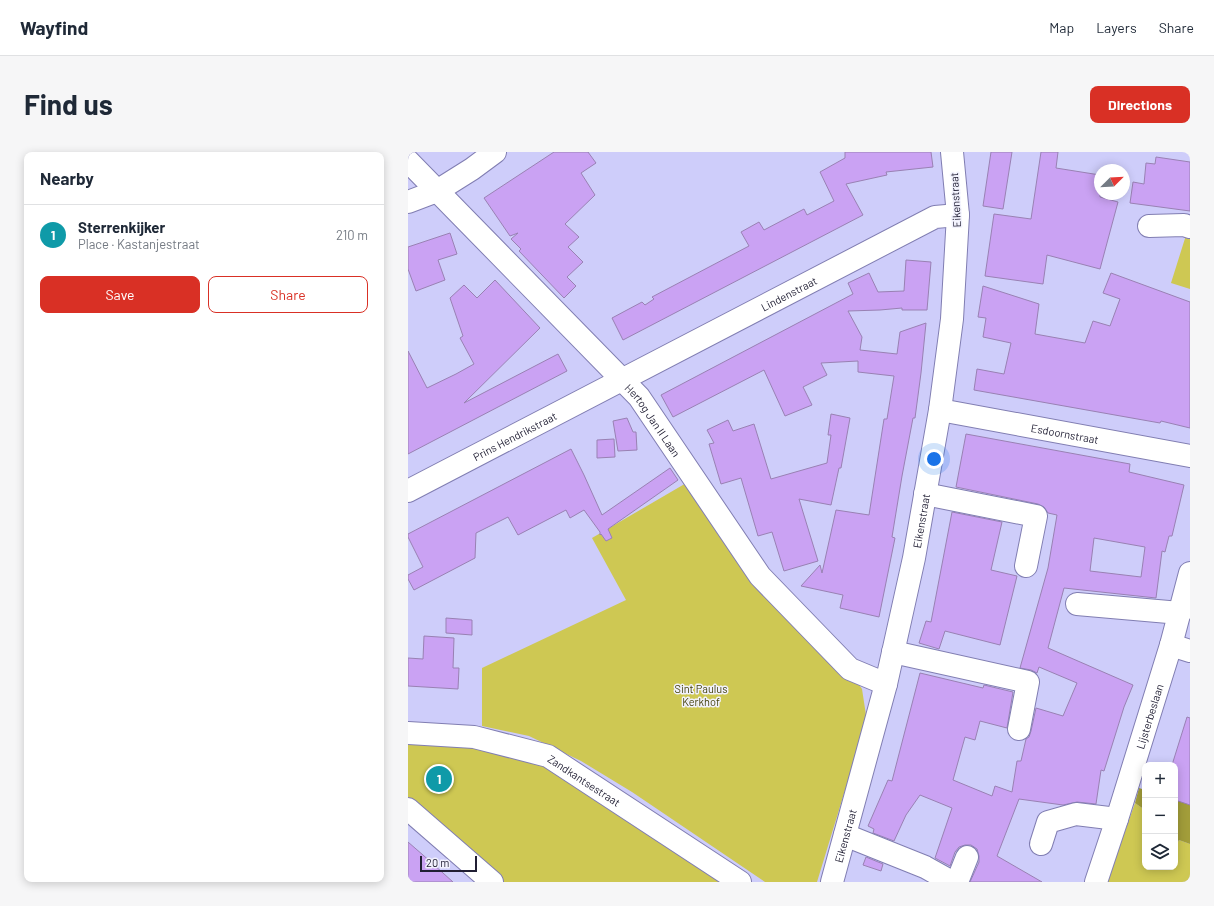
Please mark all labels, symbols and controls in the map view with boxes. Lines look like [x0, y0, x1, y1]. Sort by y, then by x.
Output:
text: Wayfind [20, 16, 88, 39]
text: Map [1049, 19, 1074, 36]
text: Layers [1096, 19, 1137, 36]
text: Share [1159, 19, 1194, 36]
button: Directions [1090, 86, 1190, 123]
text: Find us [24, 87, 113, 121]
north arrow [1094, 164, 1130, 200]
text: Nearby [40, 168, 94, 188]
street label: Eikenstraat [947, 172, 963, 228]
text: Sterrenkijker [78, 218, 165, 236]
text: 1 [51, 227, 55, 243]
text: 210 m [336, 227, 368, 243]
text: Place · Kastanjestraat [78, 236, 200, 252]
street label: Lindenstraat [758, 273, 819, 313]
button: Save [40, 276, 200, 313]
button: Share [208, 276, 368, 313]
street label: Hertog Jan II Laan [623, 381, 684, 459]
street label: Prins Hendrikstraat [470, 409, 559, 463]
street label: Esdoornstraat [1030, 420, 1100, 446]
your location [924, 449, 944, 469]
street label: Eikenstraat [909, 493, 932, 549]
park label: Sint Paulus Kerkhof [674, 682, 728, 708]
street label: Lijsterbeslaan [1133, 682, 1165, 750]
street label: Zandkantsestraat [546, 751, 623, 808]
map controls [1142, 762, 1178, 870]
button: + [1142, 762, 1178, 798]
pin: 1 [426, 764, 452, 794]
button: − [1142, 798, 1178, 834]
street label: Eikenstraat [831, 807, 858, 864]
button: layers [1142, 834, 1178, 870]
scale bar [420, 854, 477, 873]
text: 20 m [426, 856, 449, 869]

